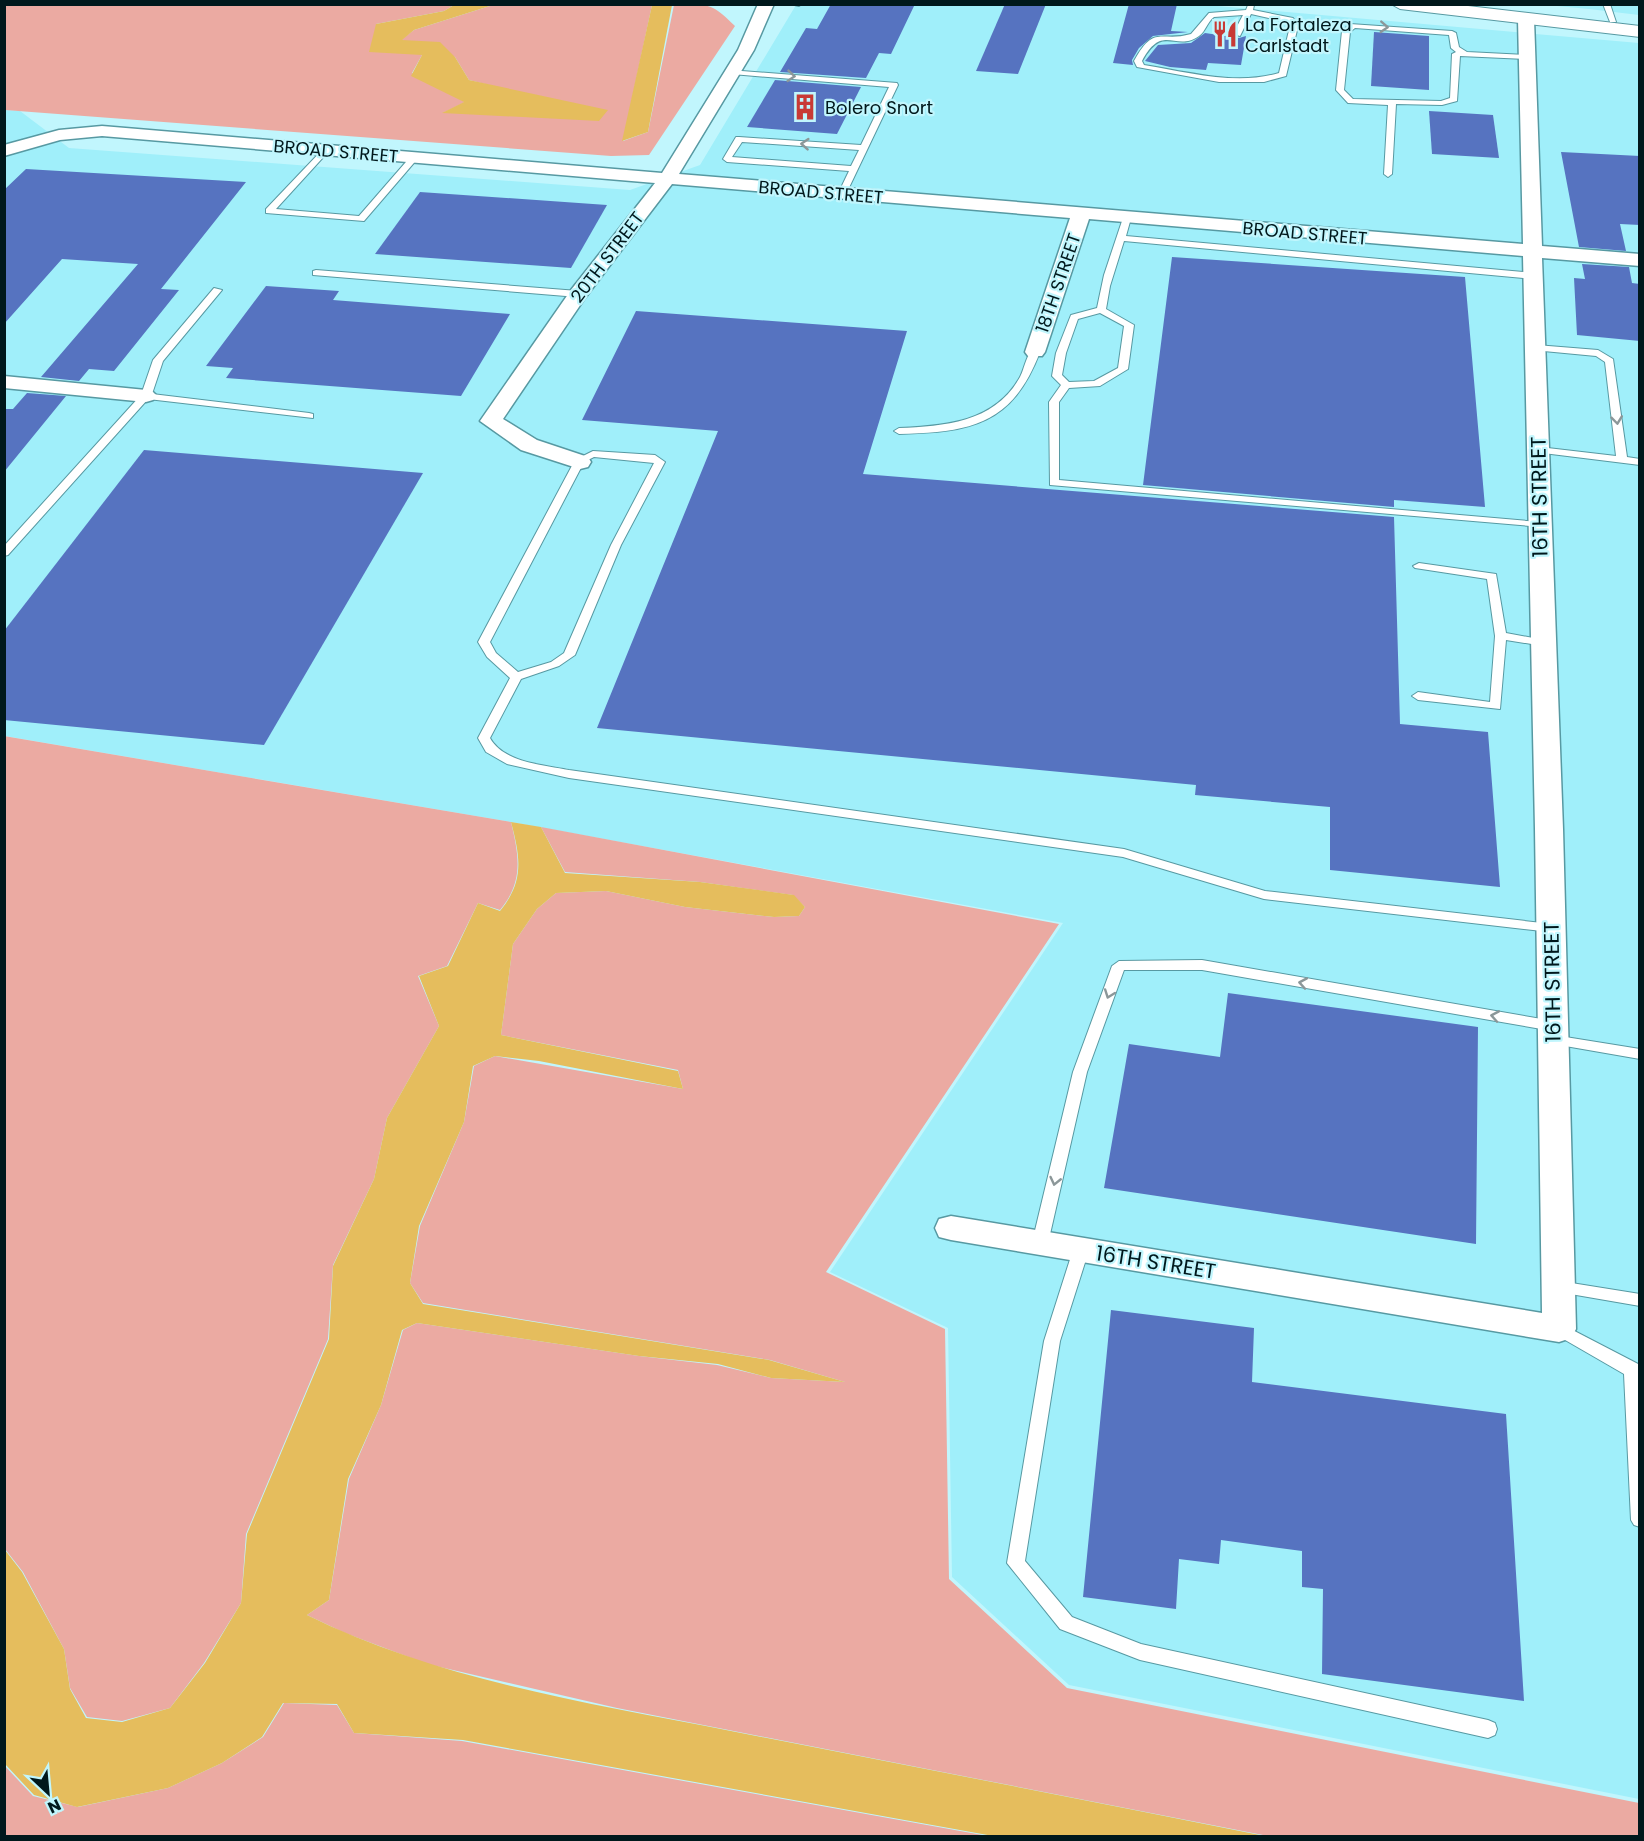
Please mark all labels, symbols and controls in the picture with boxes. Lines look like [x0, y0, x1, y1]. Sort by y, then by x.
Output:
place label: La Fortaleza Carlstadt [1245, 12, 1352, 58]
restaurant icon: La Fortaleza Carlstadt [1210, 19, 1240, 49]
one-way arrow [1380, 21, 1389, 34]
one-way arrow [786, 69, 795, 82]
building icon: Bolero Snort [790, 92, 820, 122]
place label: Bolero Snort [825, 95, 933, 120]
street label: BROAD STREET [273, 133, 400, 169]
one-way arrow [801, 138, 810, 151]
street label: BROAD STREET [758, 174, 885, 210]
street label: 20TH STREET [564, 206, 650, 308]
street label: BROAD STREET [1242, 215, 1369, 251]
street label: 18TH STREET [1029, 230, 1087, 336]
one-way arrow [1610, 416, 1623, 425]
street label: 16TH STREET [1523, 436, 1555, 558]
street label: 16TH STREET [1536, 921, 1568, 1043]
one-way arrow [1299, 977, 1309, 990]
one-way arrow [1103, 988, 1116, 999]
one-way arrow [1491, 1011, 1500, 1023]
one-way arrow [1049, 1176, 1062, 1186]
street label: 16TH STREET [1094, 1238, 1218, 1286]
north arrow [18, 1763, 78, 1823]
text: N [44, 1793, 65, 1819]

